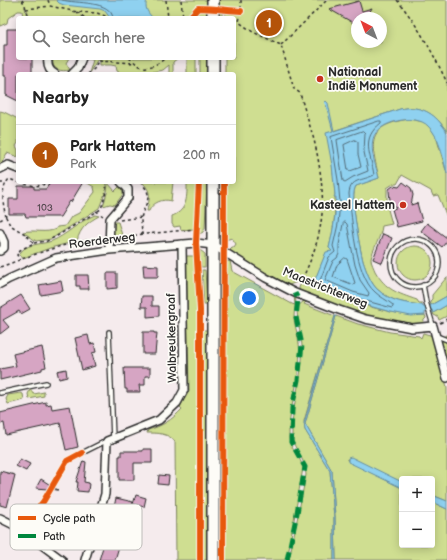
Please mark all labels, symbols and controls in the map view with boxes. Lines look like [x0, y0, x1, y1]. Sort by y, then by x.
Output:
pin: 1 [256, 8, 282, 38]
north arrow [351, 12, 387, 48]
search box [16, 16, 236, 60]
icon: search [30, 27, 52, 49]
text: Search here [62, 29, 145, 48]
place label: Nationaal Indië Monument [328, 65, 417, 94]
marker: Nationaal Indië Monument [315, 74, 325, 84]
text: Nearby [32, 88, 89, 108]
text: Park Hattem [70, 137, 156, 156]
text: 1 [42, 147, 48, 163]
text: 200 m [183, 147, 220, 163]
text: Park [70, 156, 96, 172]
place label: Kasteel Hattem [310, 198, 395, 213]
marker: Kasteel Hattem [398, 200, 408, 210]
house number: 103 [37, 202, 53, 214]
street label: Roerderweg [68, 229, 136, 253]
street label: Maastrichterweg [280, 264, 370, 312]
your location [239, 288, 259, 308]
street label: Walbreukergraaf [164, 293, 180, 383]
map controls [399, 476, 435, 548]
button: + [399, 476, 435, 512]
legend [10, 504, 142, 550]
text: Cycle path [43, 512, 95, 525]
button: − [399, 512, 435, 548]
text: Path [43, 530, 65, 543]

